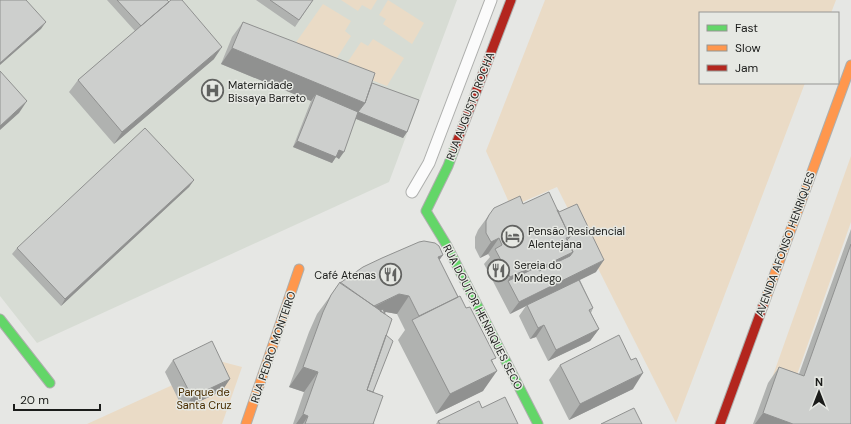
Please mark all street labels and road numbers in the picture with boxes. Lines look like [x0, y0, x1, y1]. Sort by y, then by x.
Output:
street label: RUA AUGUSTO ROCHA [443, 50, 497, 162]
street label: AVENIDA AFONSO HENRIQUES [752, 170, 818, 318]
street label: RUA DOUTOR HENRIQUES SECO [440, 242, 526, 392]
street label: RUA PEDRO MONTEIRO [247, 289, 299, 405]

